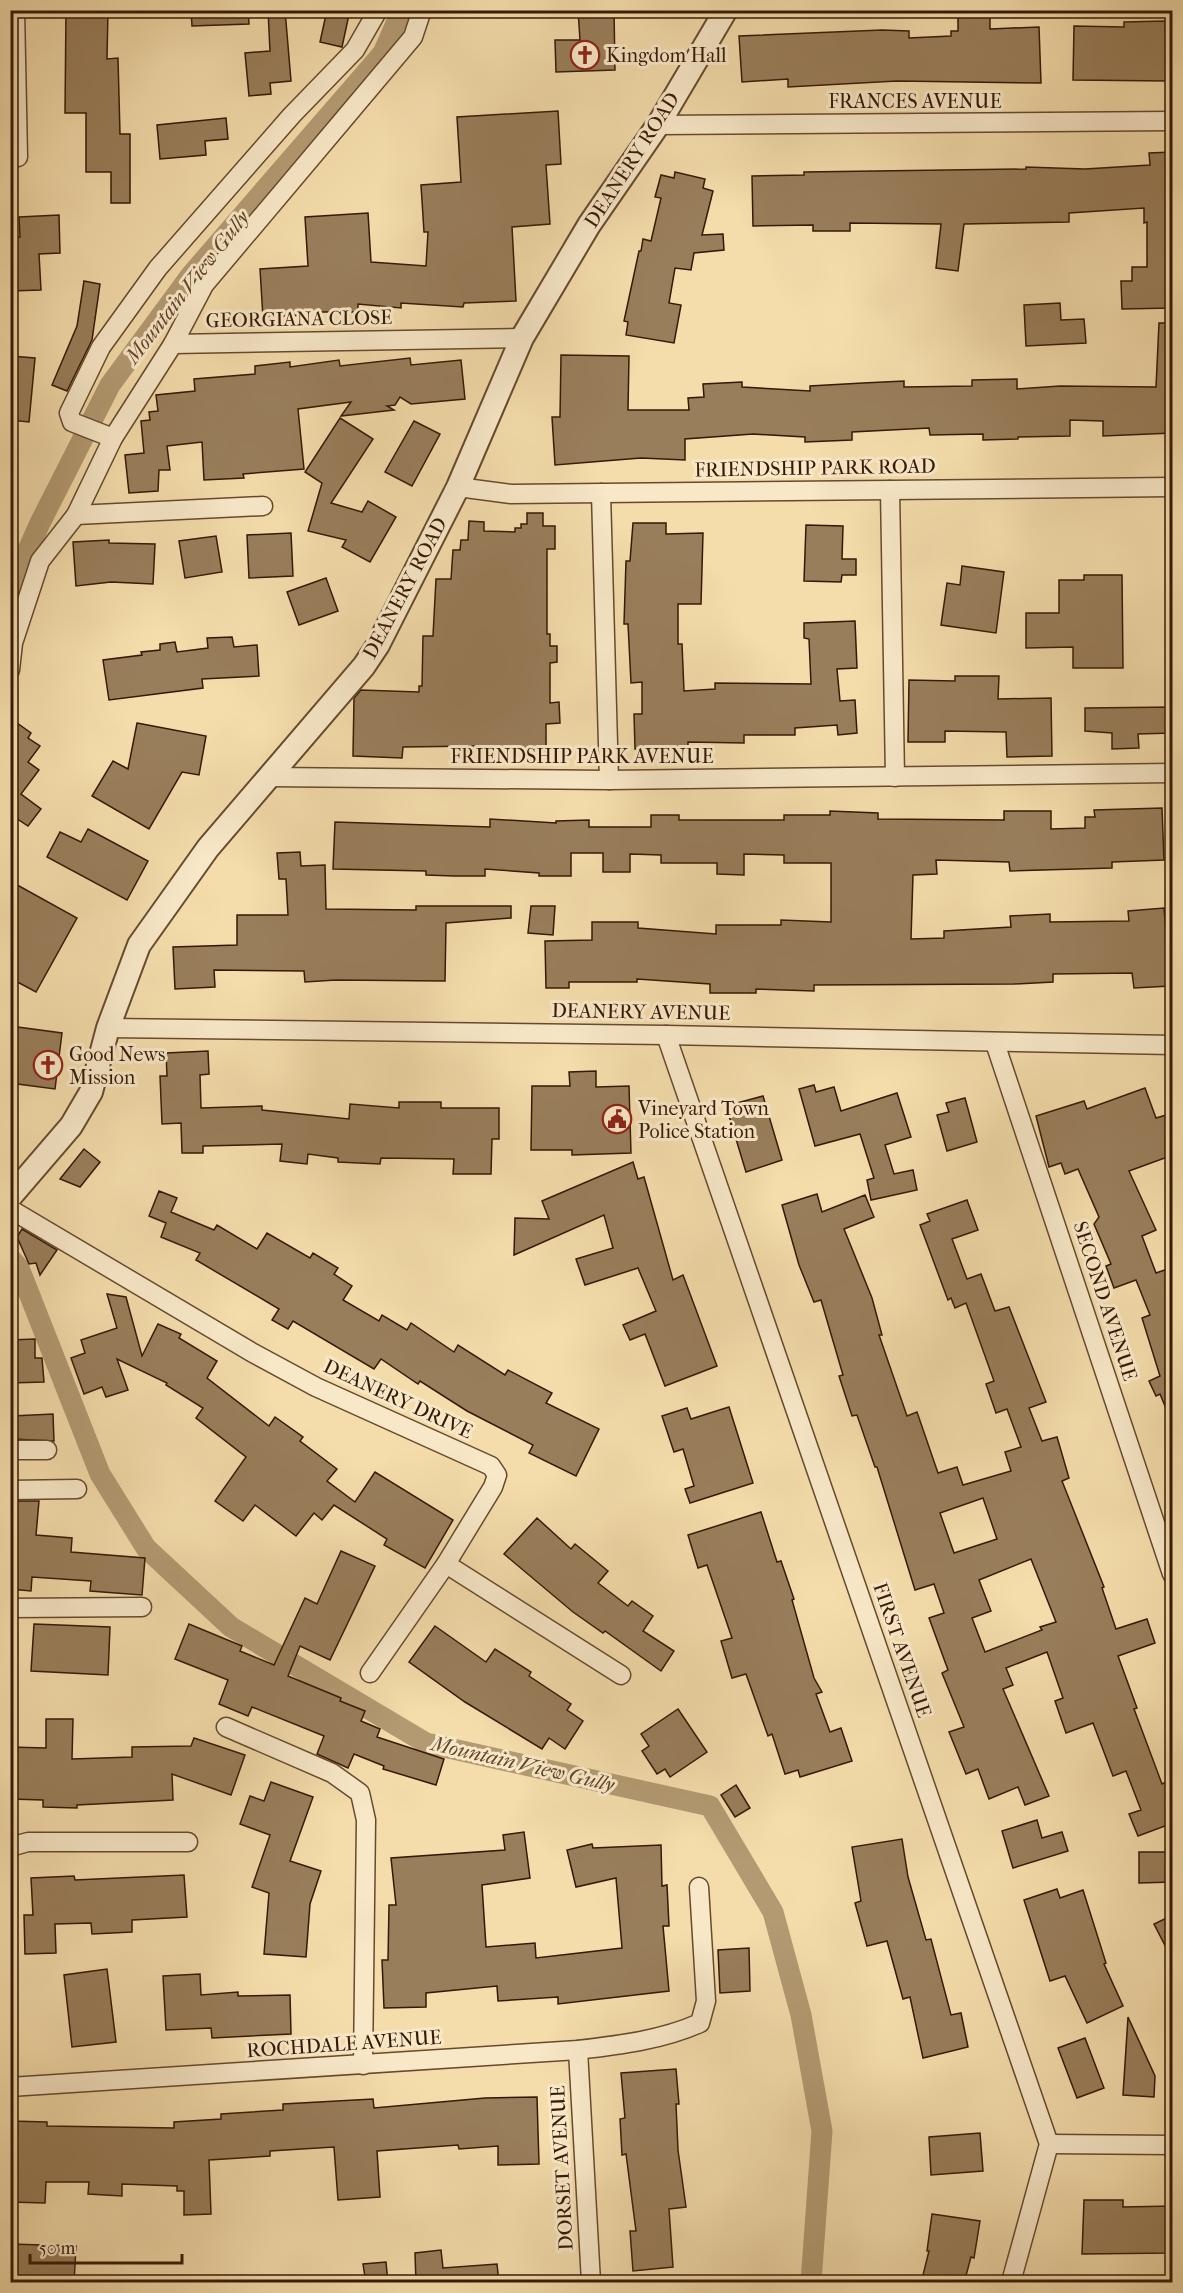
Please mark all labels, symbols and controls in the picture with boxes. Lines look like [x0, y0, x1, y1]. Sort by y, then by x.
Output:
church icon: Kingdom Hall [569, 39, 601, 71]
place label: Kingdom Hall [606, 44, 727, 67]
street label: DEANERY ROAD [580, 88, 684, 232]
street label: FRANCES AVENUE [828, 90, 1002, 113]
water label: Mountain View Gully [119, 205, 255, 370]
street label: GEORGIANA CLOSE [205, 306, 393, 332]
street label: FRIENDSHIP PARK ROAD [694, 454, 936, 482]
street label: DEANERY ROAD [358, 514, 452, 662]
street label: FRIENDSHIP PARK AVENUE [450, 745, 714, 768]
street label: DEANERY AVENUE [551, 999, 731, 1025]
place label: Good News Mission [69, 1043, 165, 1089]
church icon: Good News Mission [32, 1049, 64, 1081]
place label: Vineyard Town Police Station [637, 1097, 769, 1143]
public building icon: Vineyard Town Police Station [601, 1103, 633, 1135]
street label: SECOND AVENUE [1068, 1218, 1142, 1384]
street label: DEANERY DRIVE [320, 1354, 476, 1444]
street label: FIRST AVENUE [868, 1580, 936, 1720]
water label: Mountain View Gully [427, 1731, 618, 1797]
street label: ROCHDALE AVENUE [246, 2026, 442, 2062]
street label: DORSET AVENUE [546, 2085, 578, 2251]
scale bar [30, 2227, 182, 2265]
text: 50 m [39, 2238, 76, 2259]

